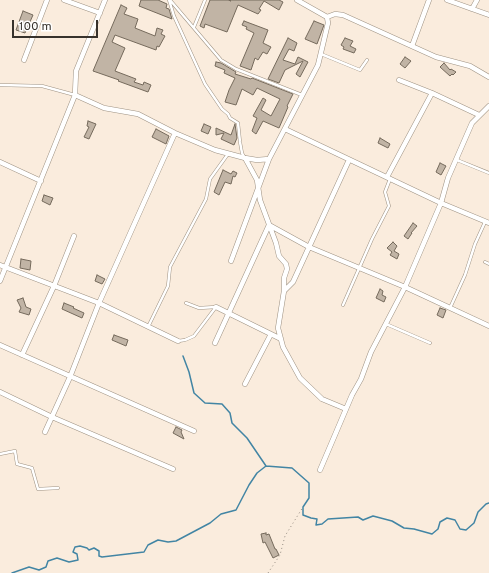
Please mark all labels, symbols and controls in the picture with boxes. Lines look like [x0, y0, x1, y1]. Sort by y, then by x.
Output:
scale bar [14, 12, 100, 38]
text: 100 m [19, 19, 52, 35]

